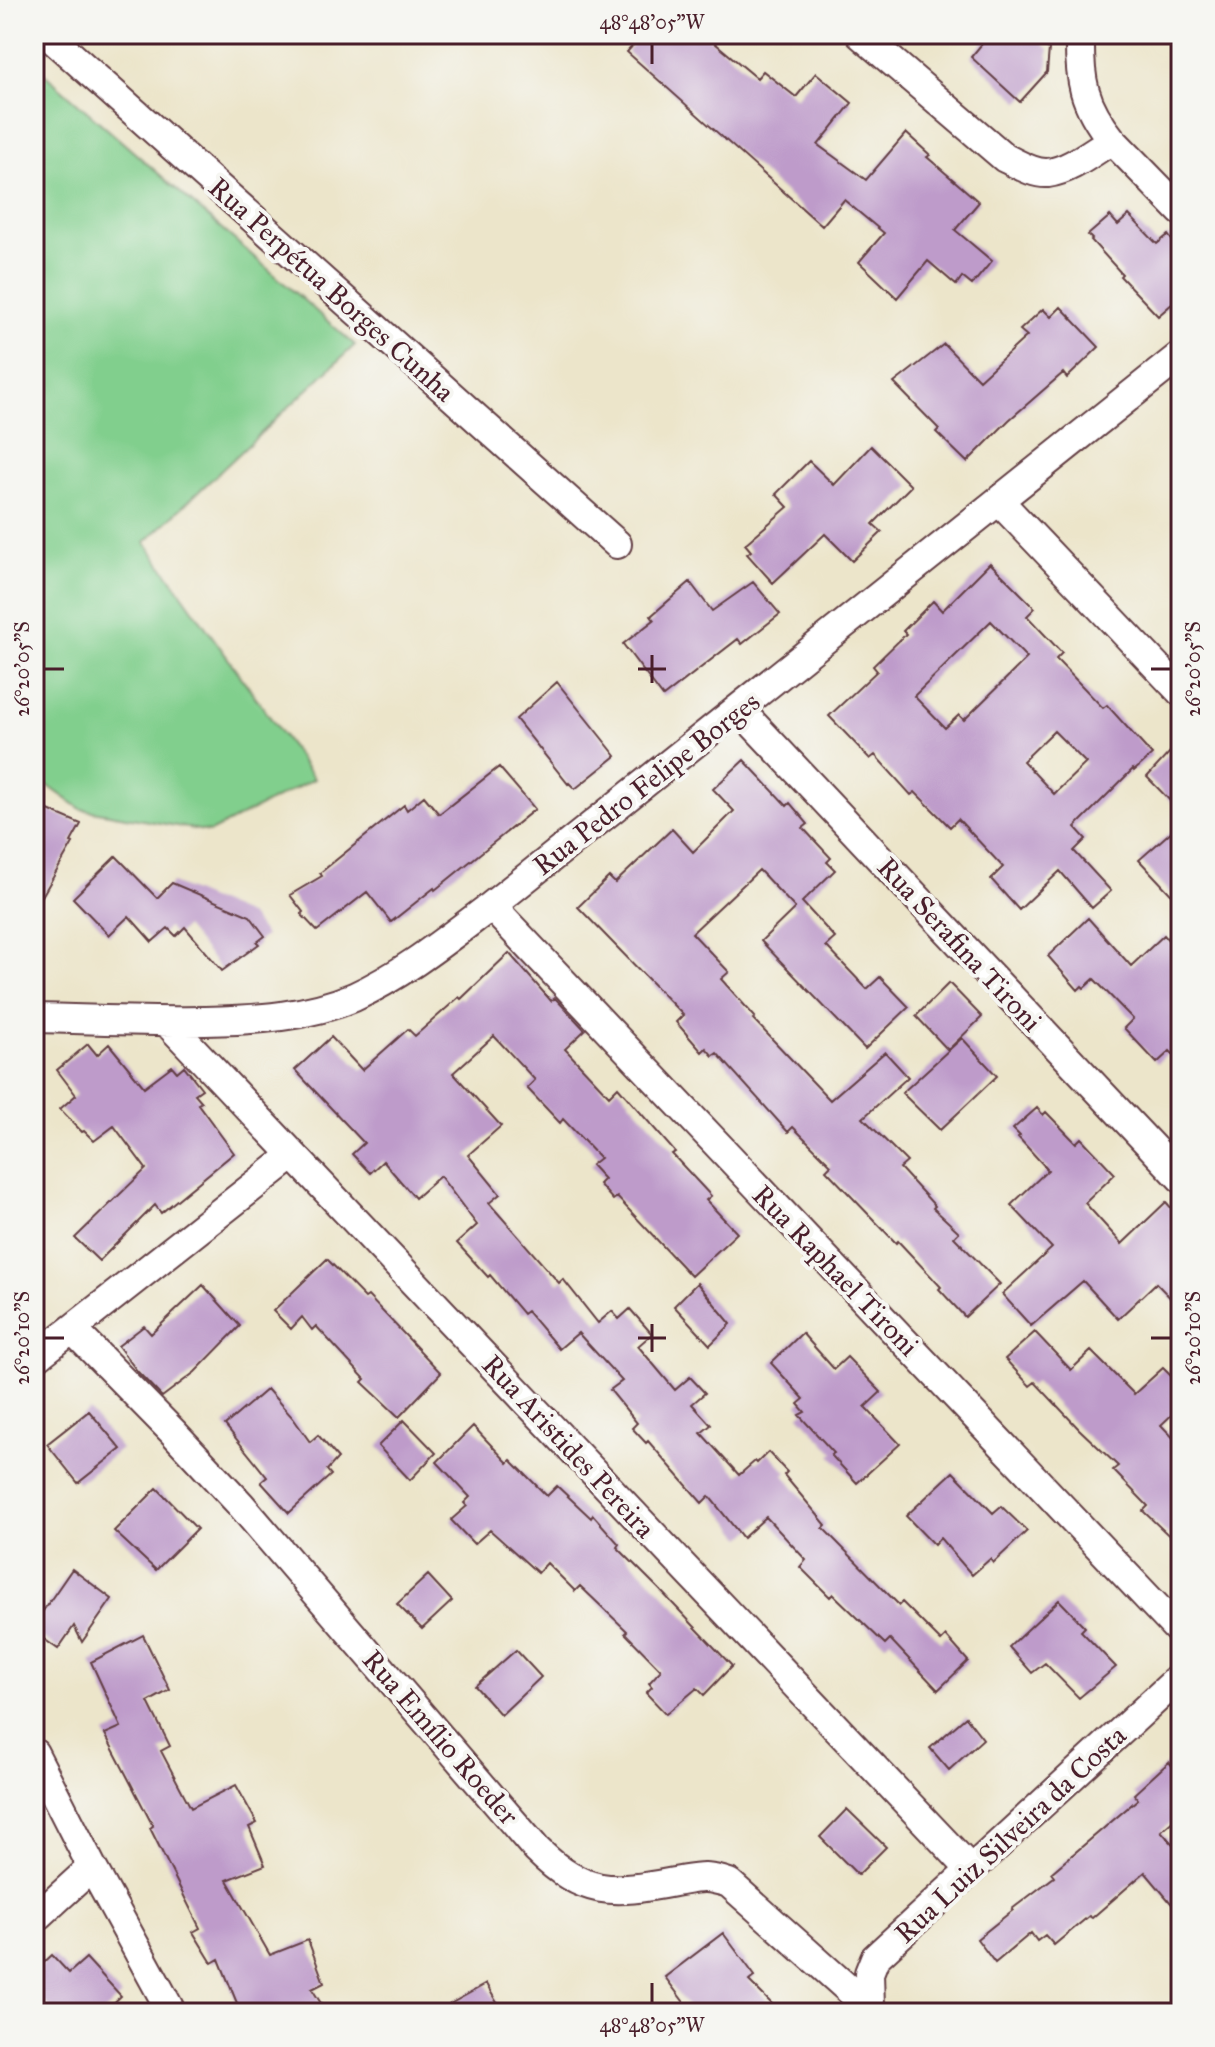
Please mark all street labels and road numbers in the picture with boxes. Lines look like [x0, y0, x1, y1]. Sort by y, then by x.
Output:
street label: Rua Perpétua Borges Cunha [201, 170, 462, 409]
street label: Rua Pedro Felipe Borges [526, 684, 767, 883]
street label: Rua Serafina Tironi [870, 850, 1050, 1039]
street label: Rua Raphael Tironi [745, 1177, 926, 1364]
street label: Rua Aristides Pereira [475, 1347, 663, 1545]
street label: Rua Emílio Roeder [355, 1643, 527, 1832]
street label: Rua Luiz Silveira da Costa [887, 1718, 1133, 1951]

